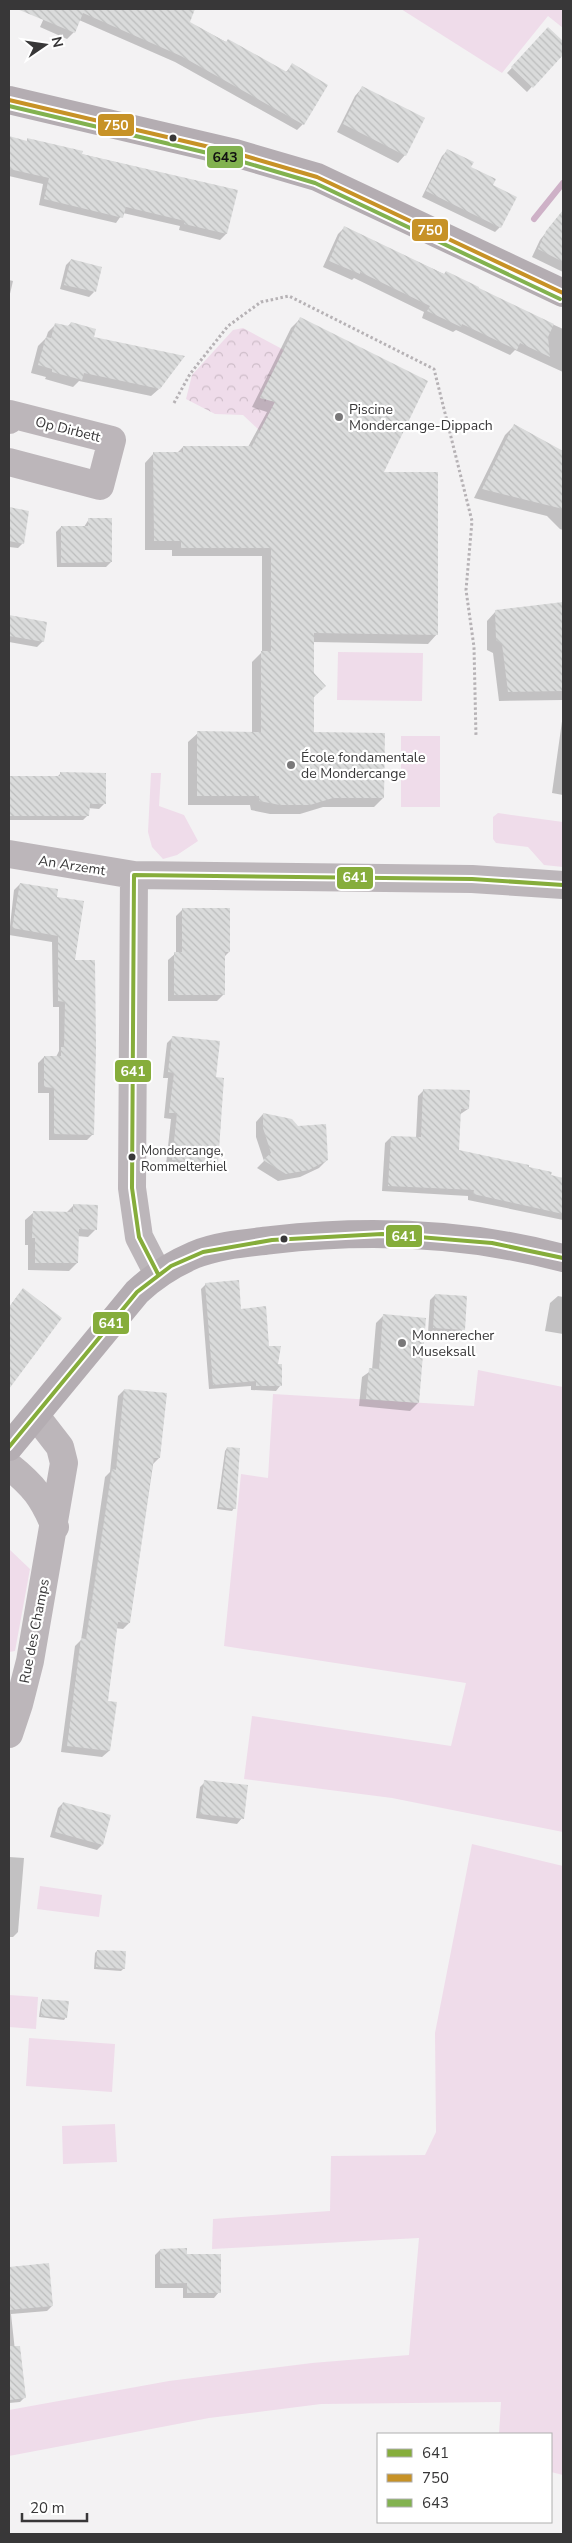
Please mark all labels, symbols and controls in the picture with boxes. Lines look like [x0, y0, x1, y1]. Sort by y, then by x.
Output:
north arrow [20, 20, 70, 70]
text: N [47, 35, 68, 49]
line badge: 750 [97, 113, 135, 137]
text: 750 [103, 116, 129, 135]
unlabelled marker [168, 133, 178, 143]
line badge: 643 [206, 145, 244, 169]
text: 643 [212, 148, 238, 167]
line badge: 750 [411, 218, 449, 242]
text: 750 [417, 221, 443, 240]
place label: Piscine Mondercange-Dippach [349, 400, 493, 435]
marker: Piscine Mondercange-Dippach [333, 411, 345, 423]
street label: Op Dirbett [33, 412, 102, 447]
place label: École fondamentale de Mondercange [301, 748, 425, 783]
marker: École fondamentale de Mondercange [285, 759, 297, 771]
street label: An Arzemt [37, 851, 107, 880]
line badge: 641 [336, 866, 374, 890]
text: 641 [342, 868, 368, 887]
line badge: 641 [114, 1059, 152, 1083]
text: 641 [120, 1062, 146, 1081]
place label: Mondercange, Rommelterhiel [141, 1142, 227, 1176]
marker: Mondercange, Rommelterhiel [127, 1152, 137, 1162]
line badge: 641 [385, 1224, 423, 1248]
text: 641 [391, 1227, 417, 1246]
unlabelled marker [279, 1234, 289, 1244]
line badge: 641 [92, 1311, 130, 1335]
text: 641 [98, 1314, 124, 1333]
place label: Monnerecher Museksall [412, 1326, 494, 1361]
marker: Monnerecher Museksall [396, 1337, 408, 1349]
street label: Rue des Champs [15, 1577, 54, 1685]
legend [377, 2433, 552, 2523]
text: 641 [422, 2443, 449, 2463]
text: 750 [422, 2468, 449, 2488]
scale bar [22, 2490, 88, 2522]
text: 643 [422, 2493, 449, 2513]
text: 20 m [30, 2498, 65, 2518]

